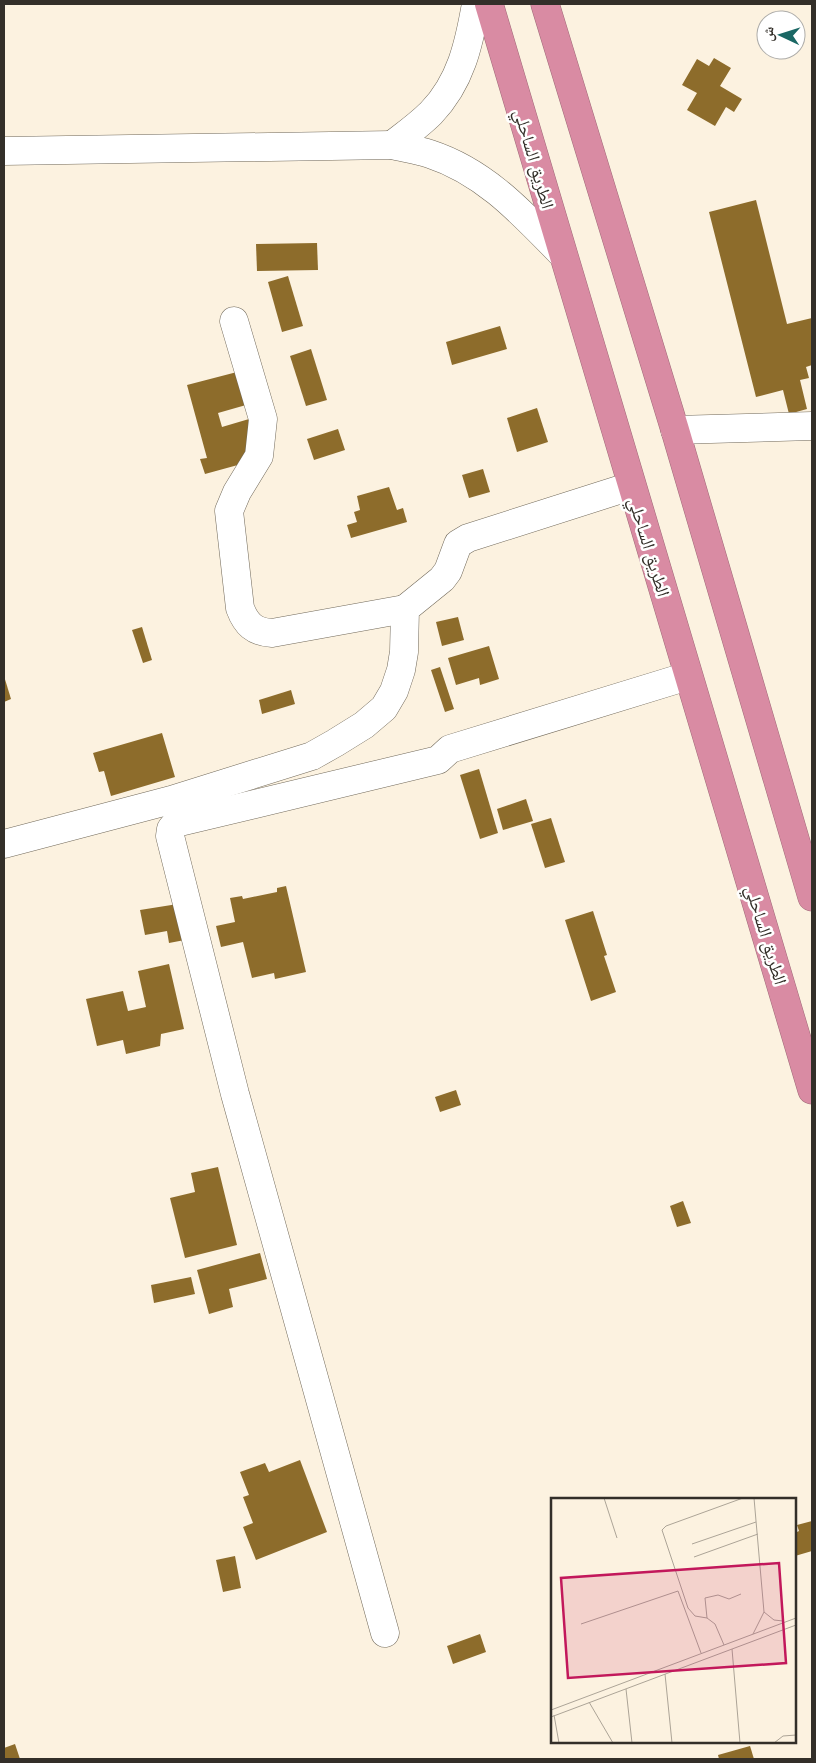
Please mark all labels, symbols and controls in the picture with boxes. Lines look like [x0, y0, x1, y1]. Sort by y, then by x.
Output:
north arrow [756, 10, 806, 60]
text: ش [758, 26, 779, 42]
street label: الطريق الساحلي [506, 106, 561, 212]
street label: الطريق الساحلي [620, 494, 676, 600]
street label: الطريق الساحلي [737, 882, 793, 988]
inset map [551, 1498, 796, 1743]

